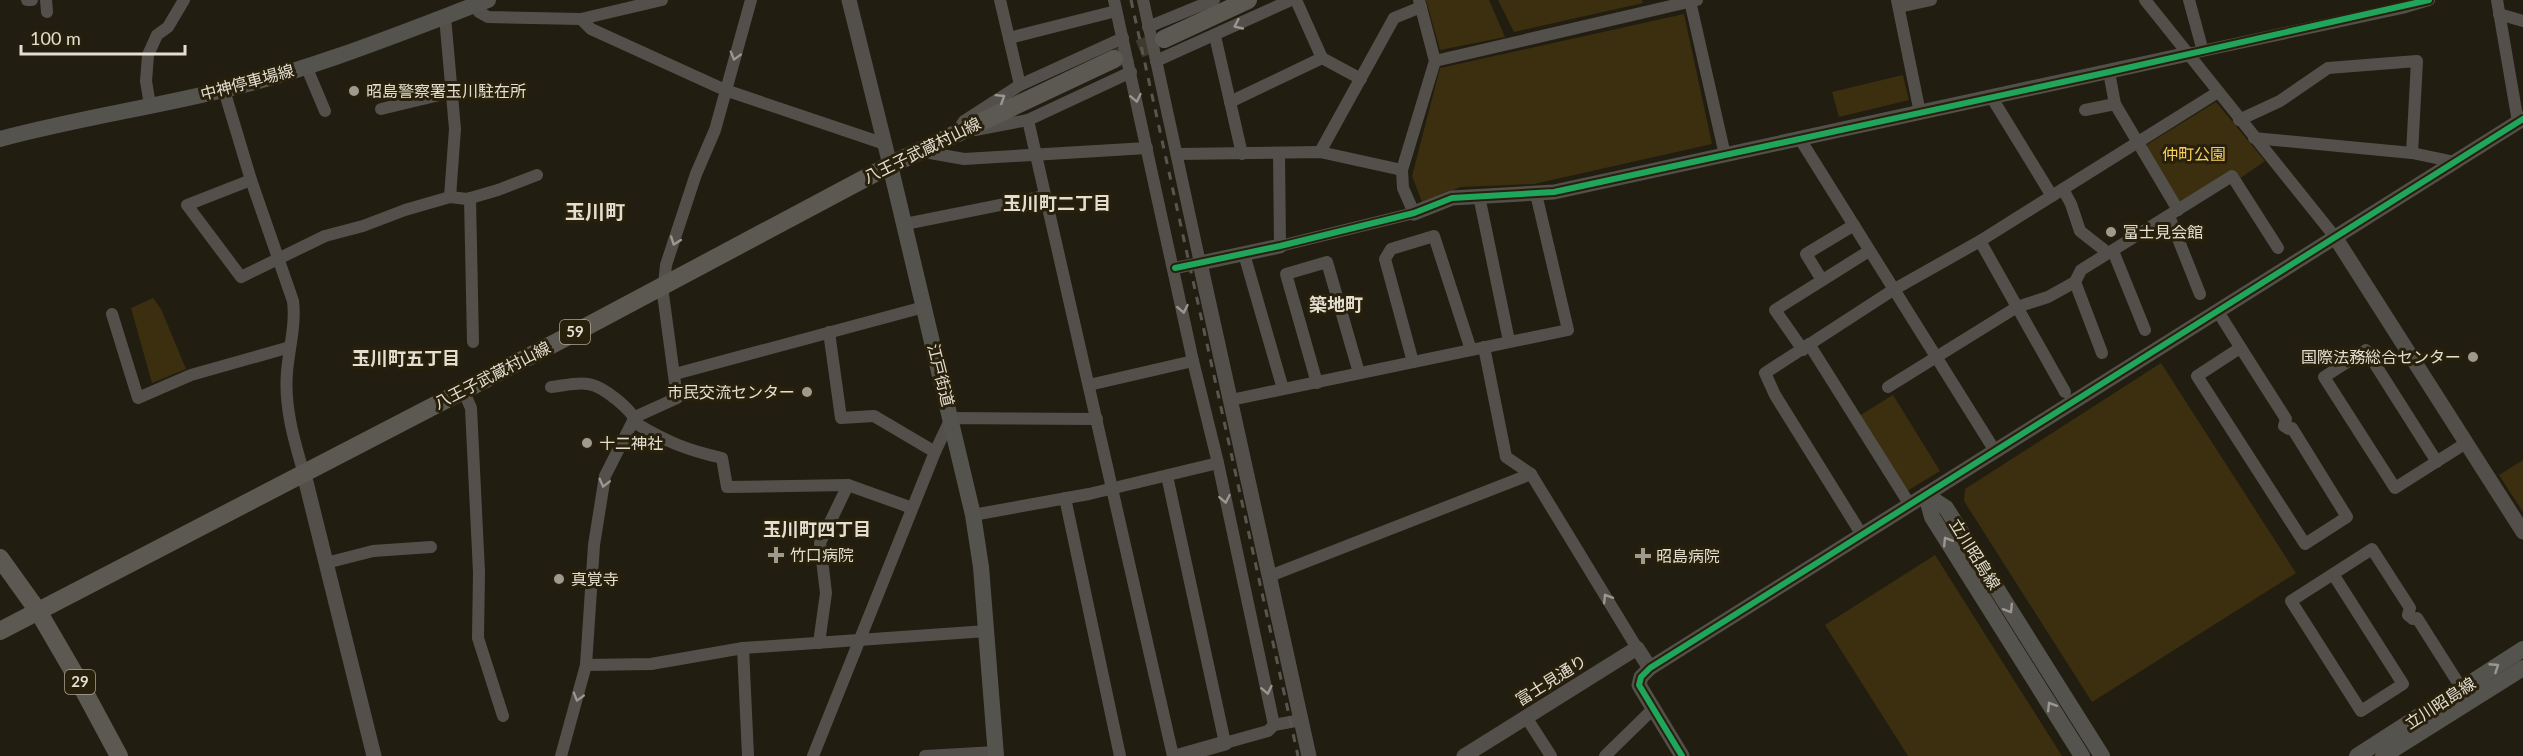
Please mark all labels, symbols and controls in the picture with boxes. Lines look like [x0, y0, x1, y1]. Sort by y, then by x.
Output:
scale bar [21, 18, 184, 56]
one-way arrow [1234, 18, 1245, 30]
text: 100 m [30, 27, 81, 49]
one-way arrow [730, 50, 742, 61]
street label: 中神停車場線 [198, 60, 296, 103]
place label: 昭島警察署玉川駐在所 [366, 81, 526, 100]
marker: 昭島警察署玉川駐在所 [347, 84, 361, 98]
one-way arrow [995, 93, 1005, 105]
one-way arrow [1129, 93, 1142, 103]
street label: 八王子武蔵村山線 [860, 113, 983, 186]
park label: 仲町公園 [2162, 144, 2226, 163]
district label: 玉川町二丁目 [1003, 192, 1111, 214]
district label: 玉川町 [565, 199, 625, 223]
place label: 富士見会館 [2123, 222, 2203, 241]
marker: 富士見会館 [2104, 225, 2118, 239]
one-way arrow [669, 235, 682, 246]
district label: 築地町 [1309, 293, 1363, 315]
one-way arrow [1176, 304, 1189, 314]
road number: 59 [560, 320, 590, 344]
street label: 八王子武蔵村山線 [430, 337, 553, 412]
street label: 江戸街道 [925, 342, 958, 408]
district label: 玉川町五丁目 [352, 347, 460, 369]
place label: 国際法務総合センター [2301, 347, 2461, 366]
marker: 国際法務総合センター [2466, 350, 2480, 364]
place label: 市民交流センター [667, 382, 795, 401]
marker: 市民交流センター [800, 385, 814, 399]
place label: 十二神社 [599, 433, 663, 452]
marker: 十二神社 [580, 436, 594, 450]
one-way arrow [599, 478, 612, 488]
one-way arrow [1218, 494, 1231, 504]
street label: 立川昭島線 [1946, 515, 2005, 593]
district label: 玉川町四丁目 [763, 518, 871, 540]
one-way arrow [1943, 537, 1954, 548]
place label: 竹口病院 [790, 545, 854, 564]
marker: 竹口病院 [767, 546, 785, 564]
place label: 昭島病院 [1656, 546, 1720, 565]
marker: 昭島病院 [1634, 547, 1652, 565]
place label: 真覚寺 [571, 569, 619, 588]
marker: 真覚寺 [552, 572, 566, 586]
one-way arrow [1602, 594, 1614, 604]
one-way arrow [2002, 603, 2014, 613]
street label: 富士見通り [1512, 650, 1590, 709]
one-way arrow [2488, 664, 2499, 675]
road number: 29 [65, 670, 95, 694]
street label: 立川昭島線 [2401, 673, 2478, 732]
one-way arrow [1260, 684, 1273, 694]
one-way arrow [573, 691, 585, 702]
one-way arrow [2047, 702, 2058, 713]

